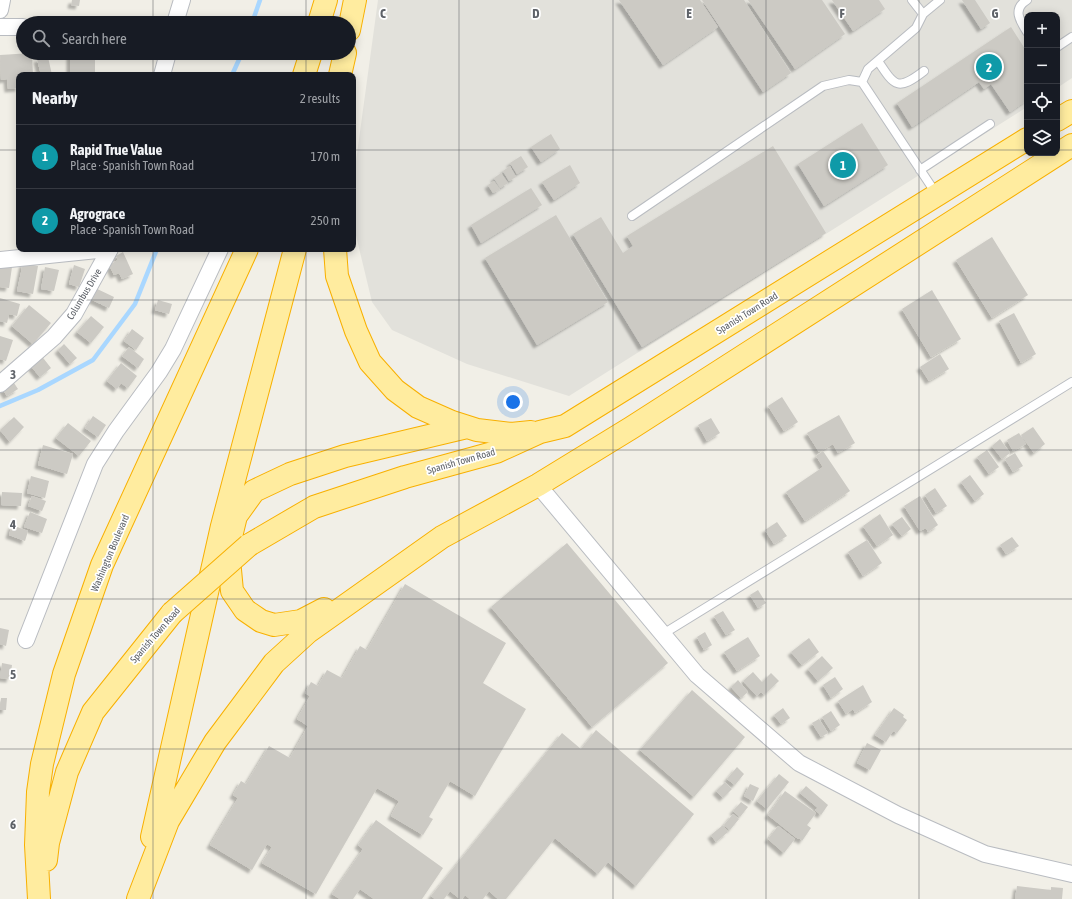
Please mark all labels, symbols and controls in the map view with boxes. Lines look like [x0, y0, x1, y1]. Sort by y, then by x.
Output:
text: C [380, 6, 386, 21]
text: D [532, 6, 540, 21]
text: E [686, 6, 692, 21]
text: F [839, 6, 845, 21]
text: G [992, 6, 999, 21]
map controls [1024, 12, 1060, 156]
button: + [1024, 12, 1060, 48]
search box [16, 16, 356, 60]
icon: search [30, 27, 52, 49]
text: Search here [62, 30, 127, 47]
button: − [1024, 48, 1060, 84]
pin: 2 [976, 52, 1002, 82]
button: locate [1024, 84, 1060, 120]
text: Nearby [32, 88, 78, 108]
text: 2 results [300, 91, 340, 106]
button: layers [1024, 120, 1060, 156]
text: Rapid True Value [70, 141, 162, 158]
text: 1 [42, 149, 48, 164]
text: 170 m [311, 149, 340, 164]
pin: 1 [830, 150, 856, 180]
text: Place · Spanish Town Road [70, 158, 194, 173]
text: Agrograce [70, 205, 125, 222]
text: 2 [42, 213, 48, 228]
text: 250 m [311, 213, 340, 228]
text: Place · Spanish Town Road [70, 222, 194, 237]
street label: Columbus Drive [64, 266, 104, 322]
street label: Spanish Town Road [714, 290, 780, 336]
text: 3 [10, 367, 16, 382]
your location [503, 392, 523, 412]
street label: Spanish Town Road [426, 446, 496, 476]
street label: Washington Boulevard [89, 513, 131, 593]
text: 4 [9, 517, 16, 532]
street label: Spanish Town Road [128, 605, 182, 665]
text: 5 [10, 667, 16, 682]
text: 6 [10, 817, 16, 832]

